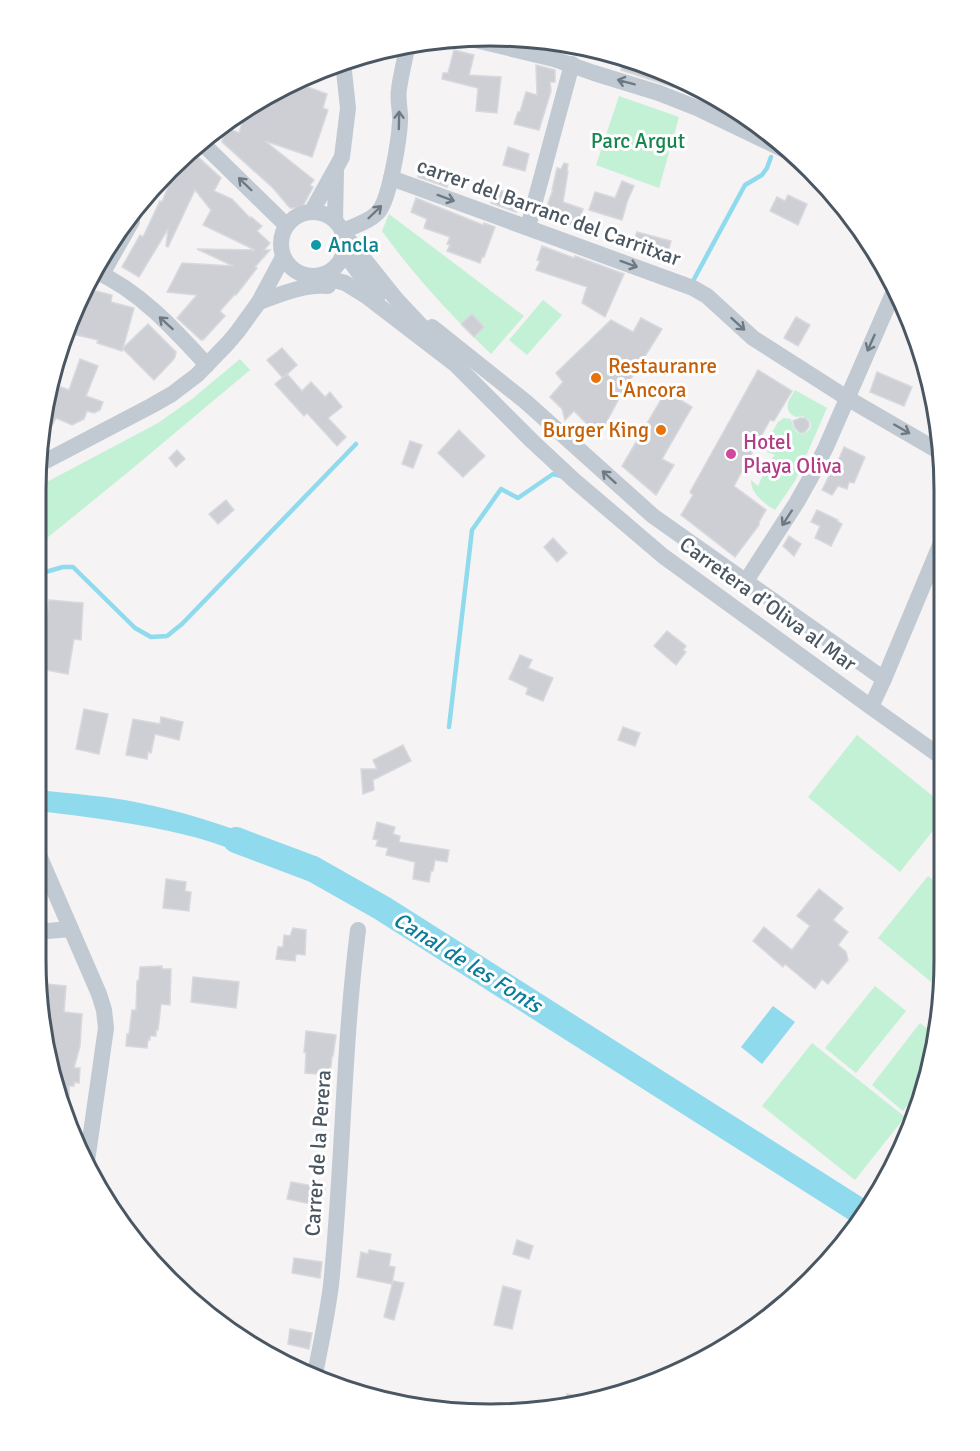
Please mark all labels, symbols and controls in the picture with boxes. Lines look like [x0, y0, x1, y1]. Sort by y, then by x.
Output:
one-way arrow [616, 76, 635, 87]
one-way arrow [393, 111, 405, 131]
park label: Parc Argut [591, 128, 685, 154]
street label: carrer del Barranc del Carritxar [414, 152, 685, 272]
one-way arrow [237, 177, 252, 192]
one-way arrow [436, 193, 455, 204]
one-way arrow [368, 205, 383, 219]
place label: Ancla [328, 232, 379, 258]
marker: Ancla [309, 238, 323, 252]
one-way arrow [619, 260, 638, 271]
one-way arrow [159, 316, 174, 330]
one-way arrow [730, 317, 745, 331]
one-way arrow [865, 334, 876, 352]
place label: Restauranre L'Ancora [608, 353, 717, 403]
marker: Restauranre L'Ancora [589, 371, 603, 385]
place label: Burger King [543, 417, 649, 443]
marker: Burger King [654, 423, 668, 437]
one-way arrow [893, 423, 910, 435]
place label: Hotel Playa Oliva [743, 429, 842, 479]
marker: Hotel Playa Oliva [724, 447, 738, 461]
one-way arrow [602, 470, 617, 484]
one-way arrow [780, 509, 792, 526]
street label: Carretera d’Oliva al Mar [675, 531, 862, 677]
water label: Canal de les Fonts [389, 906, 549, 1020]
street label: Carrer de la Perera [299, 1069, 337, 1237]

